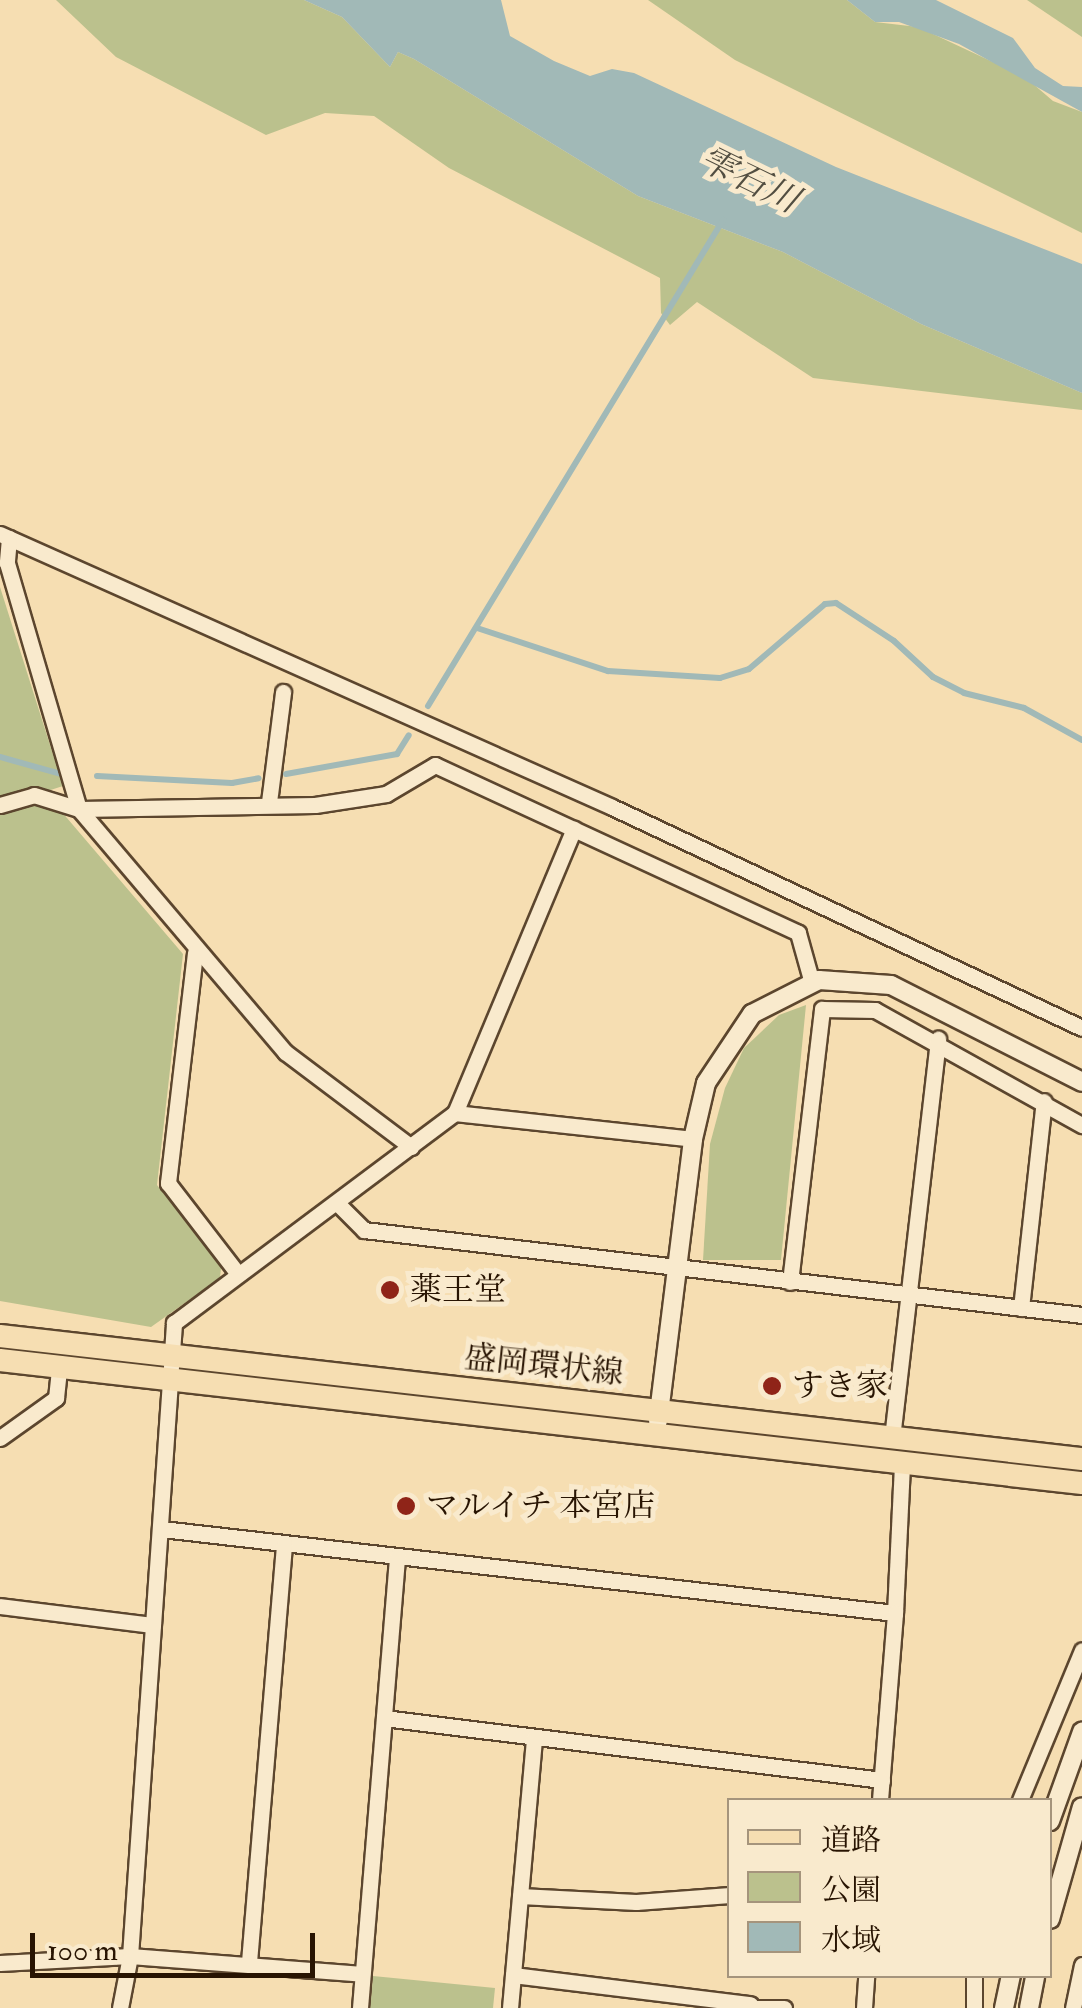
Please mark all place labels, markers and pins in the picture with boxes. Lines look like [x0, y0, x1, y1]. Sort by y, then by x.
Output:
place label: 薬王堂 [410, 1271, 506, 1309]
marker: 薬王堂 [379, 1279, 401, 1301]
place label: すき家 [792, 1367, 888, 1405]
marker: すき家 [761, 1375, 783, 1397]
place label: マルイチ 本宮店 [426, 1487, 657, 1525]
marker: マルイチ 本宮店 [395, 1495, 417, 1517]

